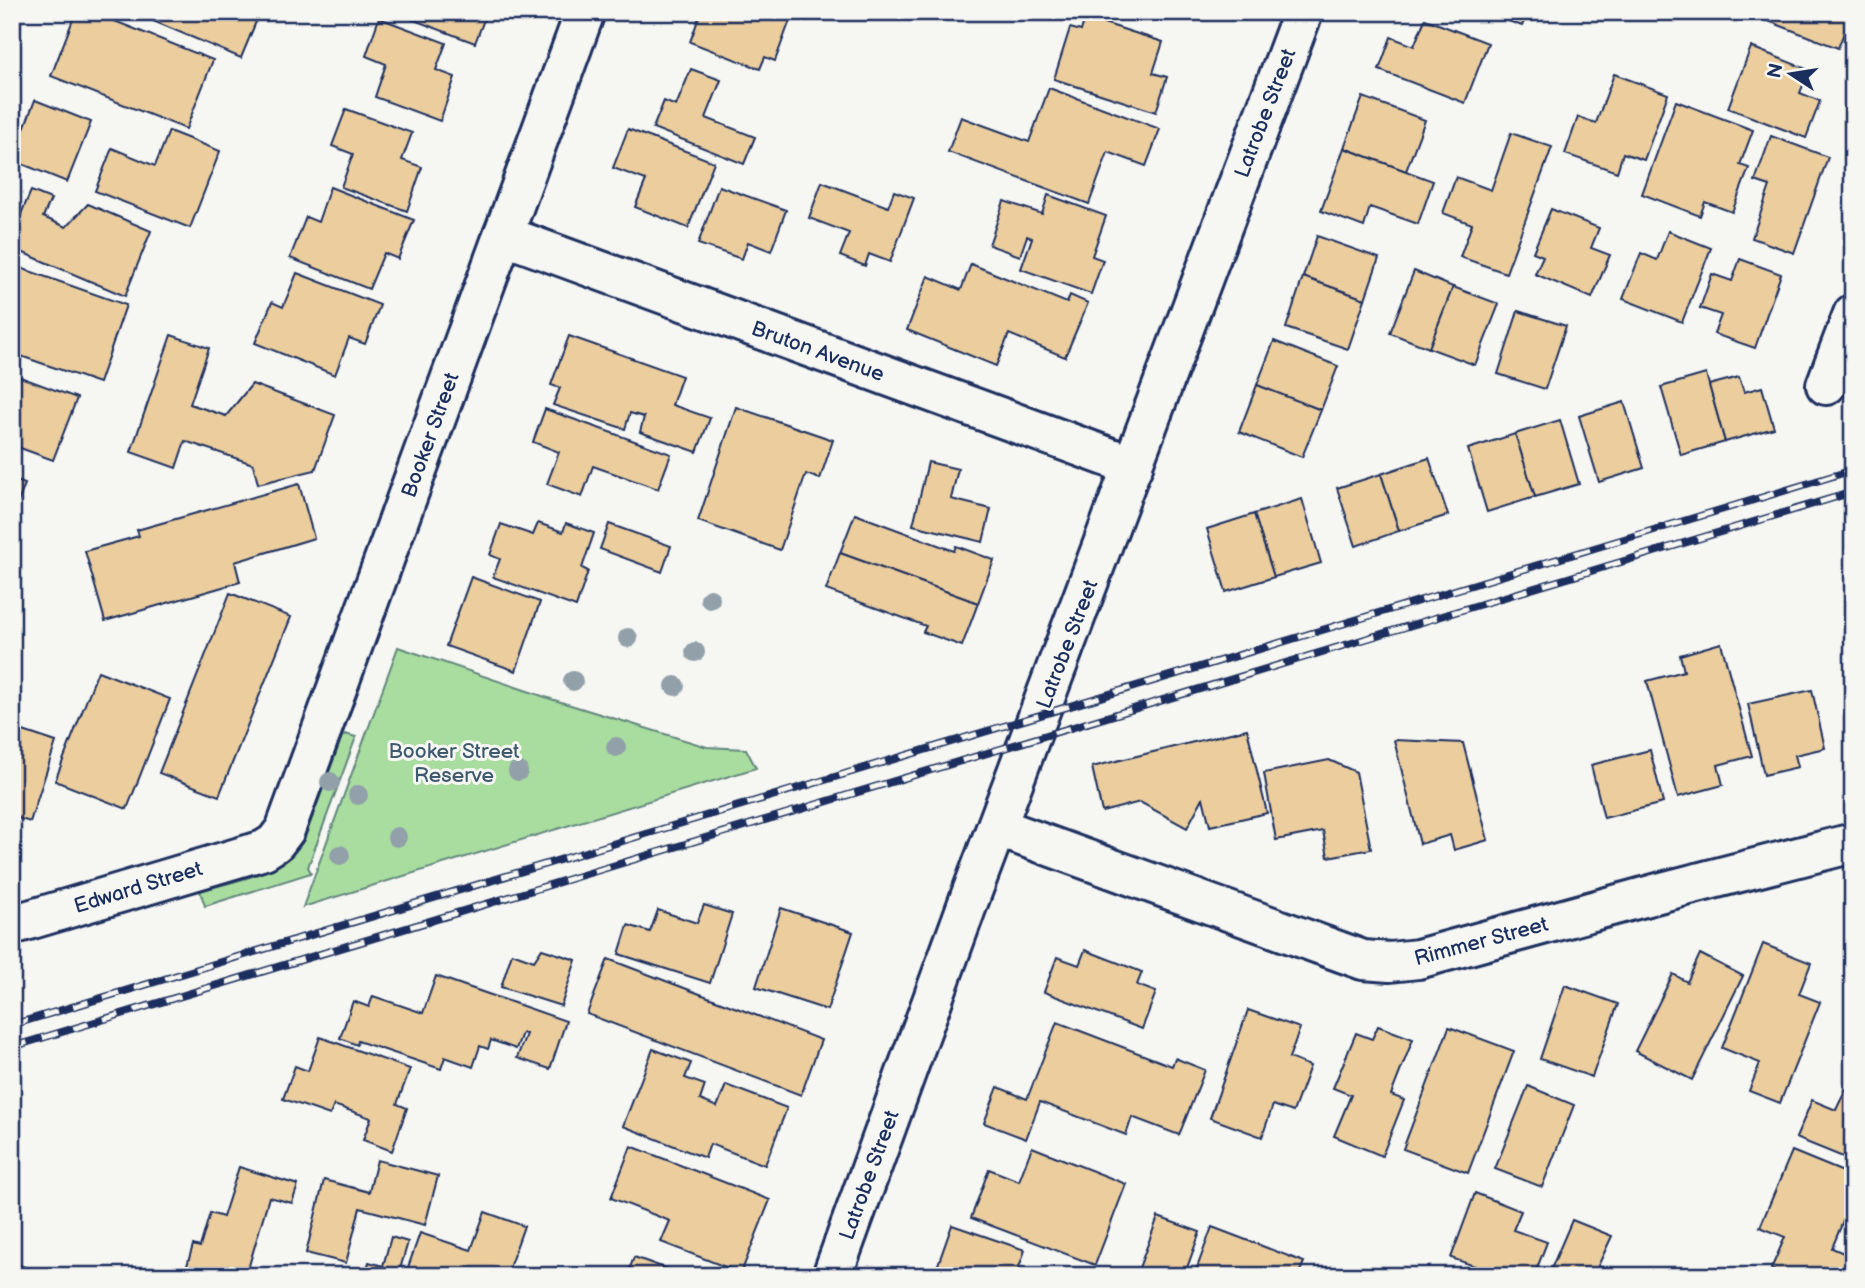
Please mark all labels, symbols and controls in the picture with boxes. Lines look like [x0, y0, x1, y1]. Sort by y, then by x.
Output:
north arrow [1756, 38, 1826, 108]
street label: Latrobe Street [1229, 45, 1302, 181]
text: N [1763, 61, 1789, 80]
street label: Bruton Avenue [748, 316, 888, 387]
street label: Booker Street [396, 369, 465, 501]
street label: Latrobe Street [1031, 576, 1104, 712]
park label: Booker Street Reserve [388, 739, 520, 788]
street label: Edward Street [71, 856, 206, 919]
street label: Rimmer Street [1411, 911, 1551, 971]
street label: Latrobe Street [834, 1106, 905, 1243]

